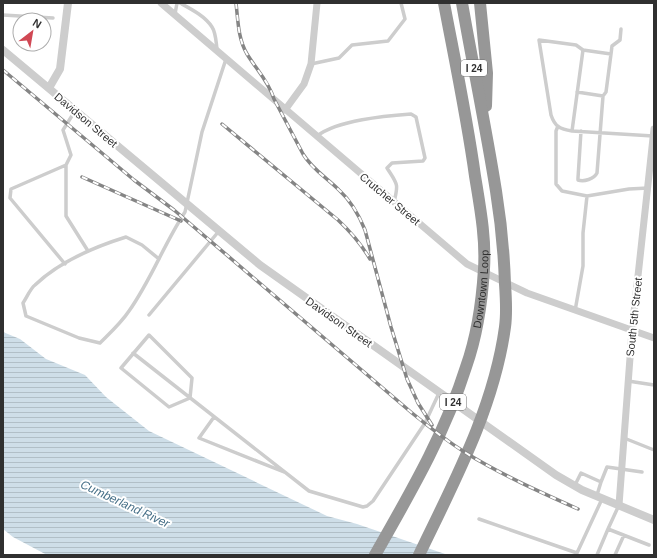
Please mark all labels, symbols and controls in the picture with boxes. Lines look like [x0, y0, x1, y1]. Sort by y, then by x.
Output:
north arrow [12, 12, 52, 52]
text: N [31, 16, 44, 31]
road number: I 24 [461, 60, 487, 76]
street label: Davidson Street [52, 90, 120, 150]
street label: Crutcher Street [358, 170, 422, 228]
street label: Downtown Loop [471, 250, 490, 329]
street label: South 5th Street [624, 277, 644, 357]
street label: Davidson Street [304, 295, 374, 349]
road number: I 24 [440, 394, 466, 410]
water label: Cumberland River [78, 477, 173, 531]

